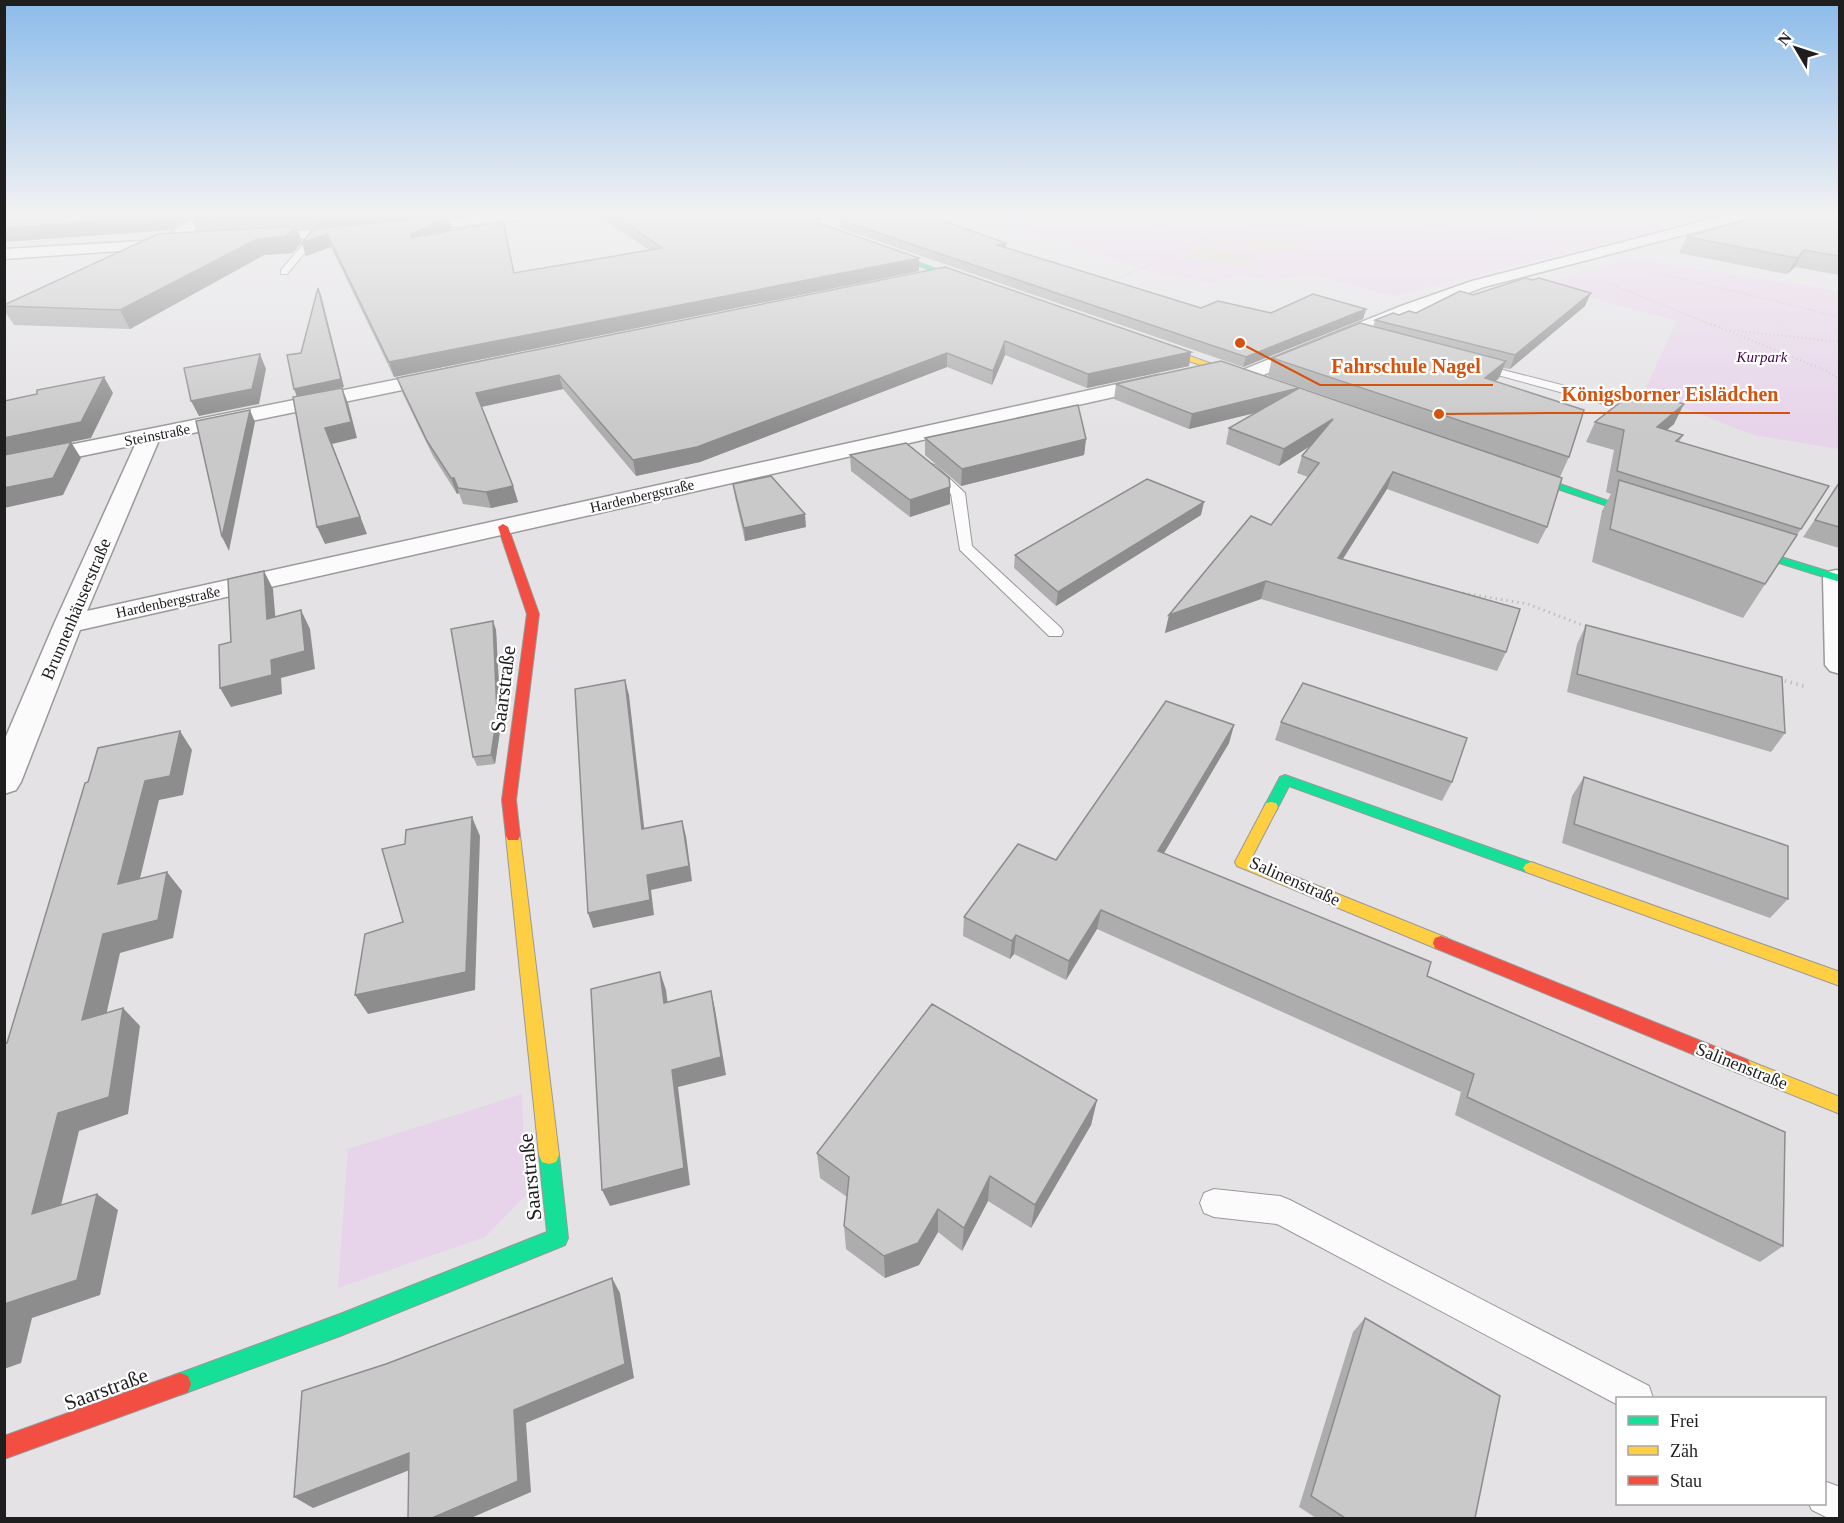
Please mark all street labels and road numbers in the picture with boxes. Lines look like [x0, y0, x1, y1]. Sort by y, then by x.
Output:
street label: Steinstraße [123, 421, 192, 449]
street label: Hardenbergstraße [588, 476, 696, 516]
street label: Brunnenhäuserstraße [37, 535, 115, 683]
street label: Hardenbergstraße [114, 583, 222, 621]
street label: Saarstraße [486, 644, 520, 734]
street label: Salinenstraße [1247, 852, 1343, 910]
street label: Salinenstraße [1693, 1039, 1791, 1093]
street label: Saarstraße [513, 1132, 547, 1222]
street label: Saarstraße [61, 1363, 151, 1415]

